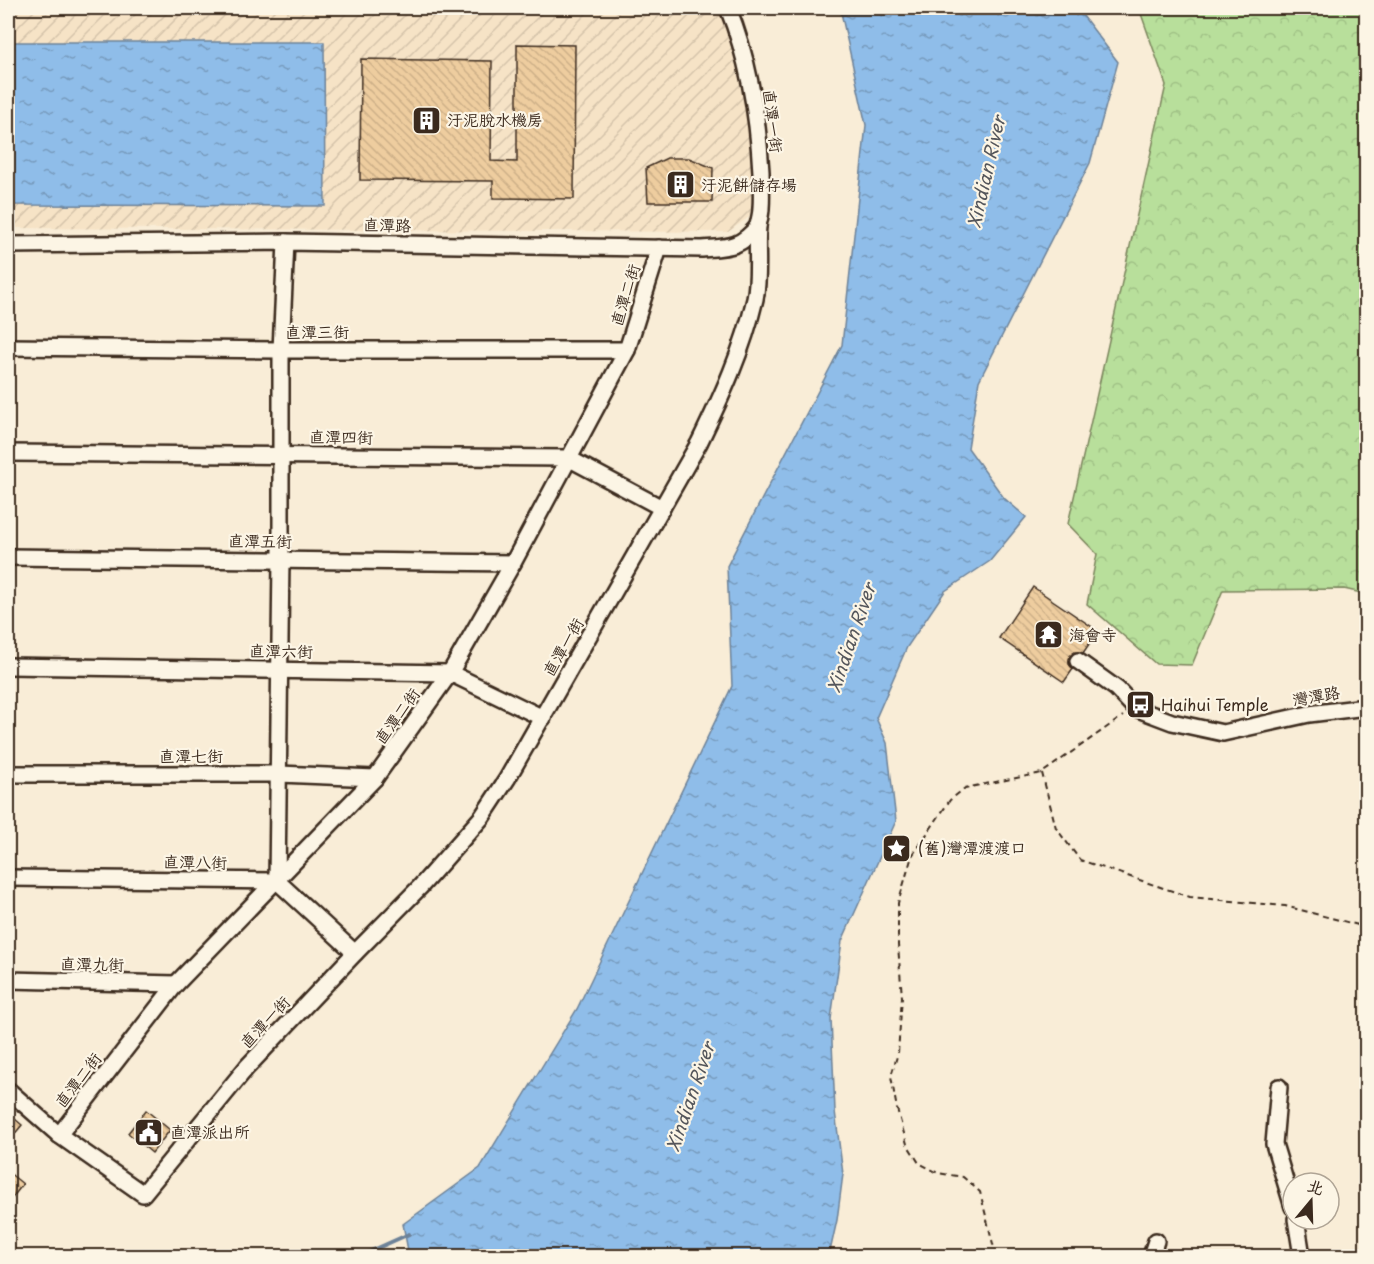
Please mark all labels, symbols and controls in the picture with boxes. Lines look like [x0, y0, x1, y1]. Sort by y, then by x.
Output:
street label: 直潭一街 [758, 88, 790, 154]
building icon: 汙泥脫水機房 [410, 104, 442, 136]
place label: 汙泥脫水機房 [447, 107, 543, 131]
water label: Xindian River [960, 111, 1012, 230]
building icon: 汙泥餅儲存場 [664, 169, 696, 201]
place label: 汙泥餅儲存場 [701, 172, 797, 196]
street label: 直潭路 [363, 212, 411, 236]
street label: 直潭二街 [603, 261, 645, 329]
street label: 直潭三街 [285, 319, 349, 343]
street label: 直潭四街 [309, 423, 373, 449]
street label: 直潭五街 [228, 527, 292, 553]
water label: Xindian River [819, 577, 883, 696]
street label: 直潭一街 [536, 613, 589, 680]
temple icon: 海會寺 [1032, 619, 1064, 651]
place label: 海會寺 [1069, 622, 1117, 646]
street label: 直潭六街 [249, 637, 313, 663]
street label: 灣潭路 [1290, 679, 1342, 711]
street label: 直潭二街 [368, 682, 425, 748]
bus stop icon: Haihui Temple [1124, 689, 1156, 721]
place label: Haihui Temple [1161, 692, 1269, 716]
street label: 直潭七街 [159, 743, 223, 767]
place icon: (舊)灣潭渡渡口 [881, 832, 913, 864]
place label: (舊)灣潭渡渡口 [918, 835, 1027, 859]
street label: 直潭八街 [163, 848, 227, 874]
street label: 直潭九街 [60, 950, 124, 976]
street label: 直潭一街 [234, 990, 295, 1053]
water label: Xindian River [658, 1036, 722, 1155]
street label: 直潭二街 [48, 1047, 106, 1112]
public building icon: 直潭派出所 [133, 1116, 165, 1148]
place label: 直潭派出所 [170, 1119, 250, 1143]
north arrow [1281, 1171, 1341, 1231]
text: 北 [1305, 1172, 1328, 1200]

